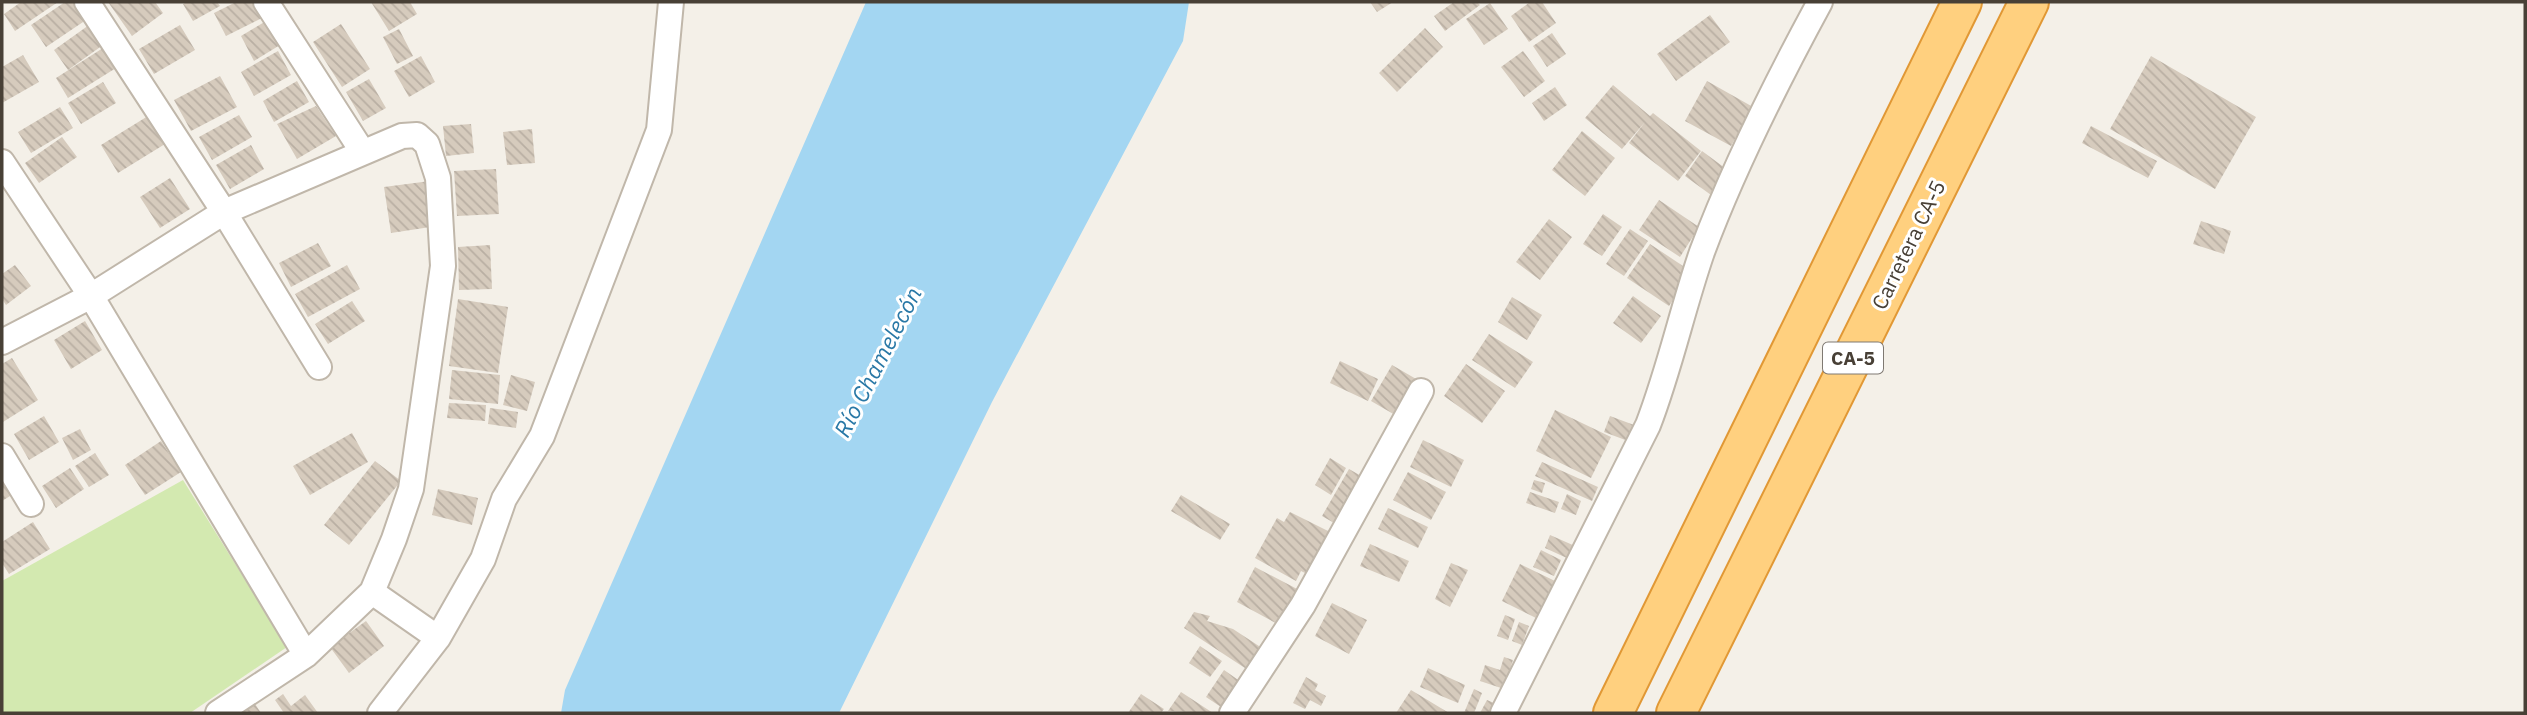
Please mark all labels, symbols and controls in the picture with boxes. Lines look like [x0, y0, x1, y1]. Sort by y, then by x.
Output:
street label: Carretera CA-5 [1865, 175, 1952, 314]
water label: Río Chamelecón [826, 281, 928, 442]
road number: CA-5 [1823, 342, 1883, 374]

